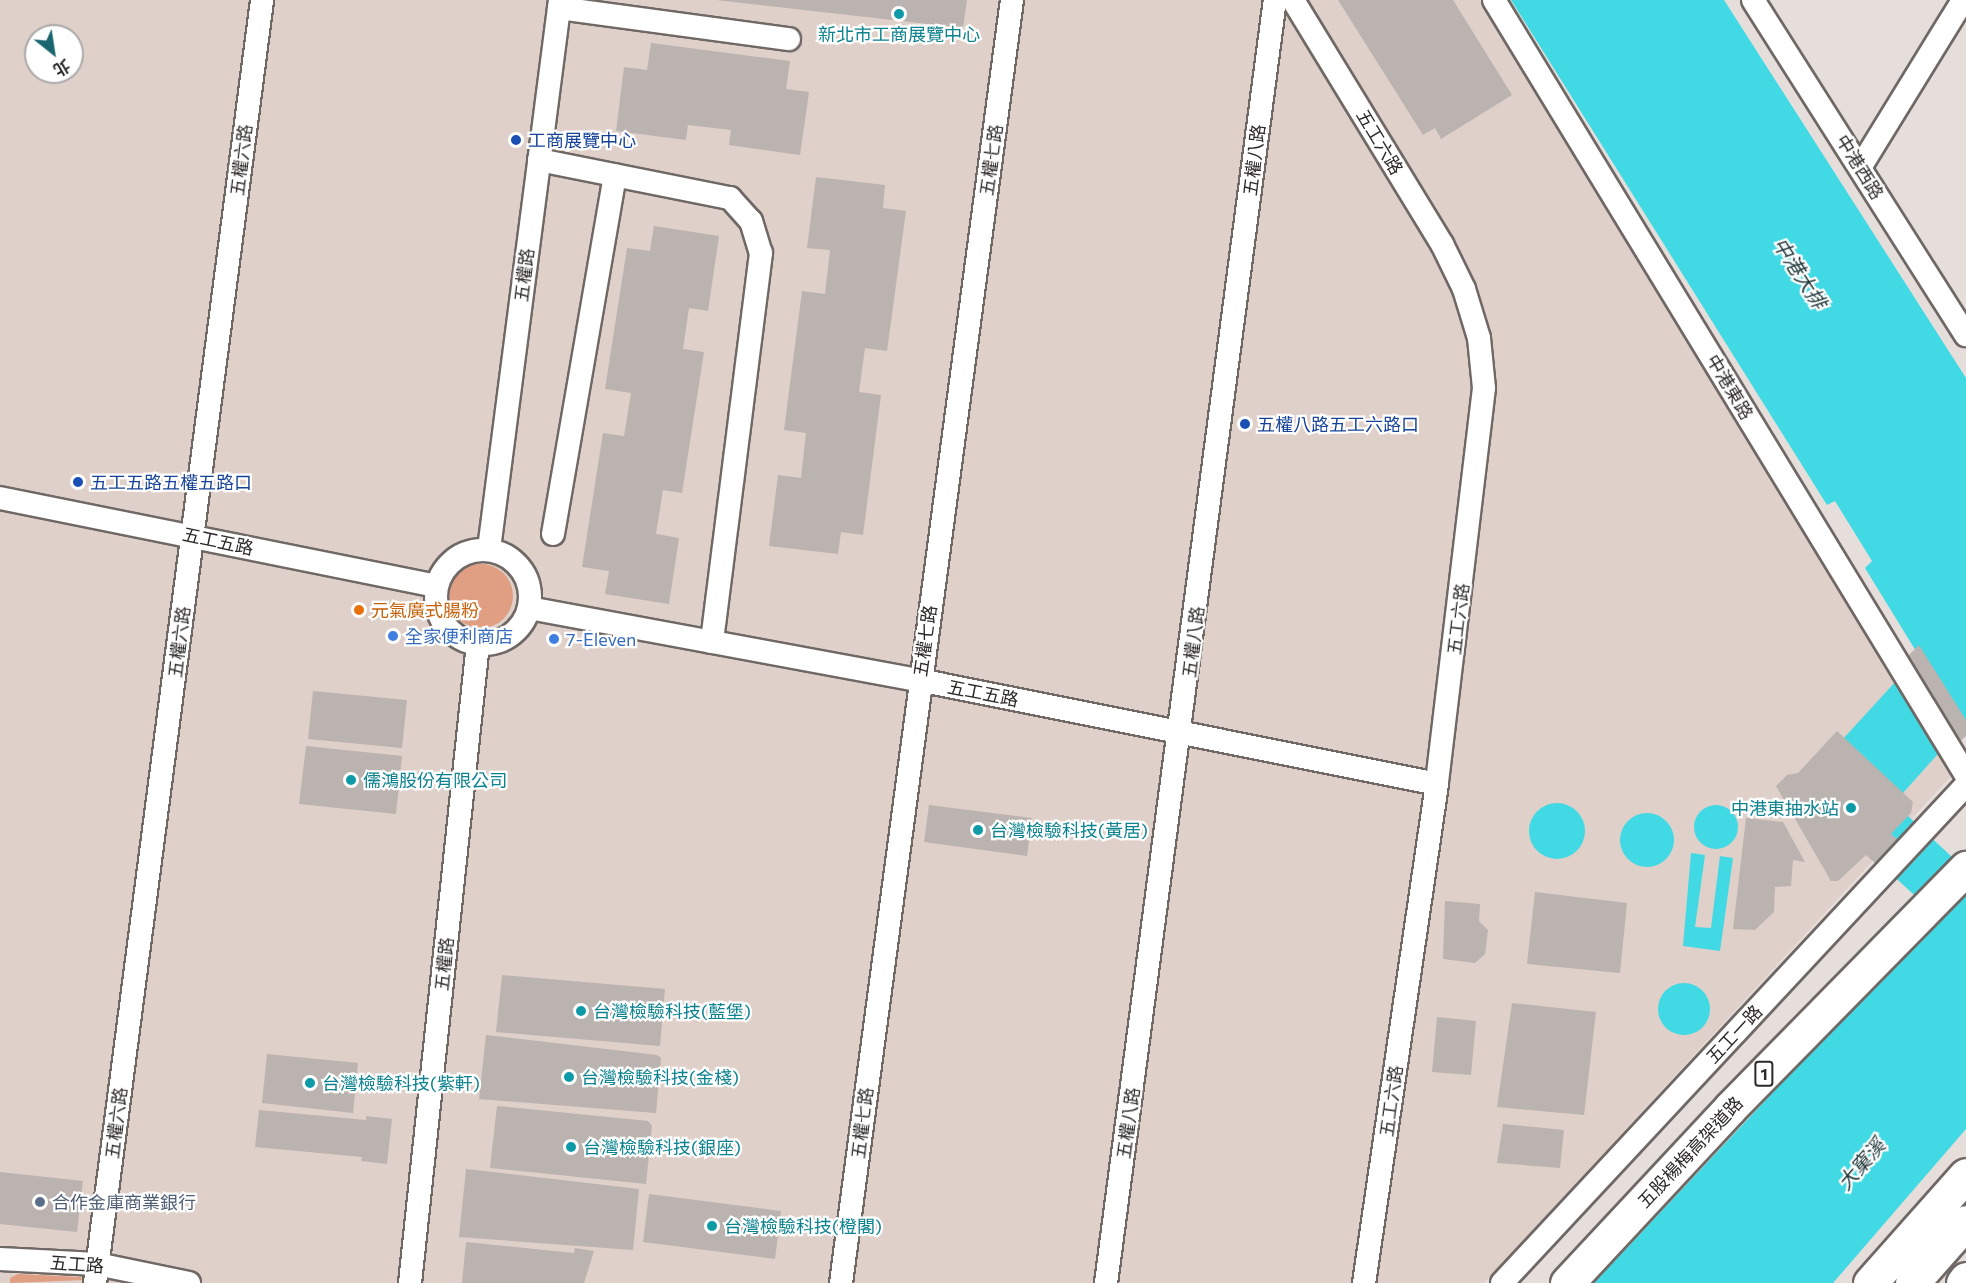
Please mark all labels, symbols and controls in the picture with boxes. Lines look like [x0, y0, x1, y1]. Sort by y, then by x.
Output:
marker: 新北市工商展覽中心 [892, 7, 906, 21]
place label: 新北市工商展覽中心 [818, 23, 980, 45]
north arrow [24, 24, 84, 84]
text: 北 [51, 56, 74, 81]
street label: 五工六路 [1352, 106, 1408, 178]
street label: 五權六路 [226, 123, 256, 197]
street label: 五權七路 [975, 123, 1007, 197]
street label: 五權八路 [1239, 123, 1269, 197]
place label: 工商展覽中心 [528, 129, 636, 151]
street label: 中港西路 [1832, 131, 1888, 203]
marker: 工商展覽中心 [509, 133, 523, 147]
water label: 中港大排 [1768, 233, 1832, 313]
street label: 五權路 [510, 247, 538, 303]
street label: 中港東路 [1702, 351, 1758, 423]
place label: 五權八路五工六路口 [1257, 413, 1419, 435]
marker: 五權八路五工六路口 [1238, 417, 1252, 431]
place label: 五工五路五權五路口 [90, 471, 252, 493]
marker: 五工五路五權五路口 [71, 475, 85, 489]
street label: 五工五路 [181, 523, 255, 559]
street label: 五工六路 [1443, 582, 1473, 656]
place label: 元氣廣式腸粉 [371, 599, 479, 621]
marker: 元氣廣式腸粉 [352, 603, 366, 617]
street label: 五權七路 [909, 604, 941, 678]
street label: 五權六路 [164, 605, 194, 679]
street label: 五權八路 [1178, 605, 1208, 679]
place label: 全家便利商店 [405, 625, 513, 647]
place label: 7-Eleven [566, 628, 636, 650]
marker: 全家便利商店 [386, 629, 400, 643]
marker: 7-Eleven [547, 632, 561, 646]
street label: 五工五路 [946, 676, 1020, 710]
place label: 儒鴻股份有限公司 [363, 769, 507, 791]
marker: 儒鴻股份有限公司 [344, 773, 358, 787]
place label: 中港東抽水站 [1731, 797, 1839, 819]
marker: 中港東抽水站 [1844, 801, 1858, 815]
place label: 台灣檢驗科技(黃居) [990, 819, 1148, 841]
marker: 台灣檢驗科技(黃居) [971, 823, 985, 837]
street label: 五權路 [430, 936, 458, 992]
place label: 台灣檢驗科技(藍堡) [593, 1000, 751, 1022]
street label: 五工一路 [1702, 1000, 1766, 1068]
marker: 台灣檢驗科技(藍堡) [574, 1004, 588, 1018]
road number: 1 [1754, 1061, 1774, 1087]
street label: 五工六路 [1375, 1064, 1407, 1138]
place label: 台灣檢驗科技(金棧) [581, 1066, 739, 1088]
marker: 台灣檢驗科技(金棧) [562, 1070, 576, 1084]
place label: 台灣檢驗科技(紫軒) [322, 1072, 480, 1094]
marker: 台灣檢驗科技(紫軒) [303, 1076, 317, 1090]
street label: 五權六路 [101, 1086, 131, 1160]
street label: 五權七路 [847, 1086, 877, 1160]
street label: 五權八路 [1112, 1086, 1144, 1160]
street label: 五股楊梅高架道路 [1633, 1092, 1747, 1212]
water label: 大窠溪 [1832, 1133, 1890, 1195]
place label: 台灣檢驗科技(銀座) [583, 1136, 741, 1158]
marker: 台灣檢驗科技(銀座) [564, 1140, 578, 1154]
place label: 合作金庫商業銀行 [52, 1191, 196, 1213]
marker: 合作金庫商業銀行 [33, 1195, 47, 1209]
place label: 台灣檢驗科技(橙閣) [724, 1215, 882, 1237]
marker: 台灣檢驗科技(橙閣) [705, 1219, 719, 1233]
street label: 五工路 [49, 1251, 105, 1277]

